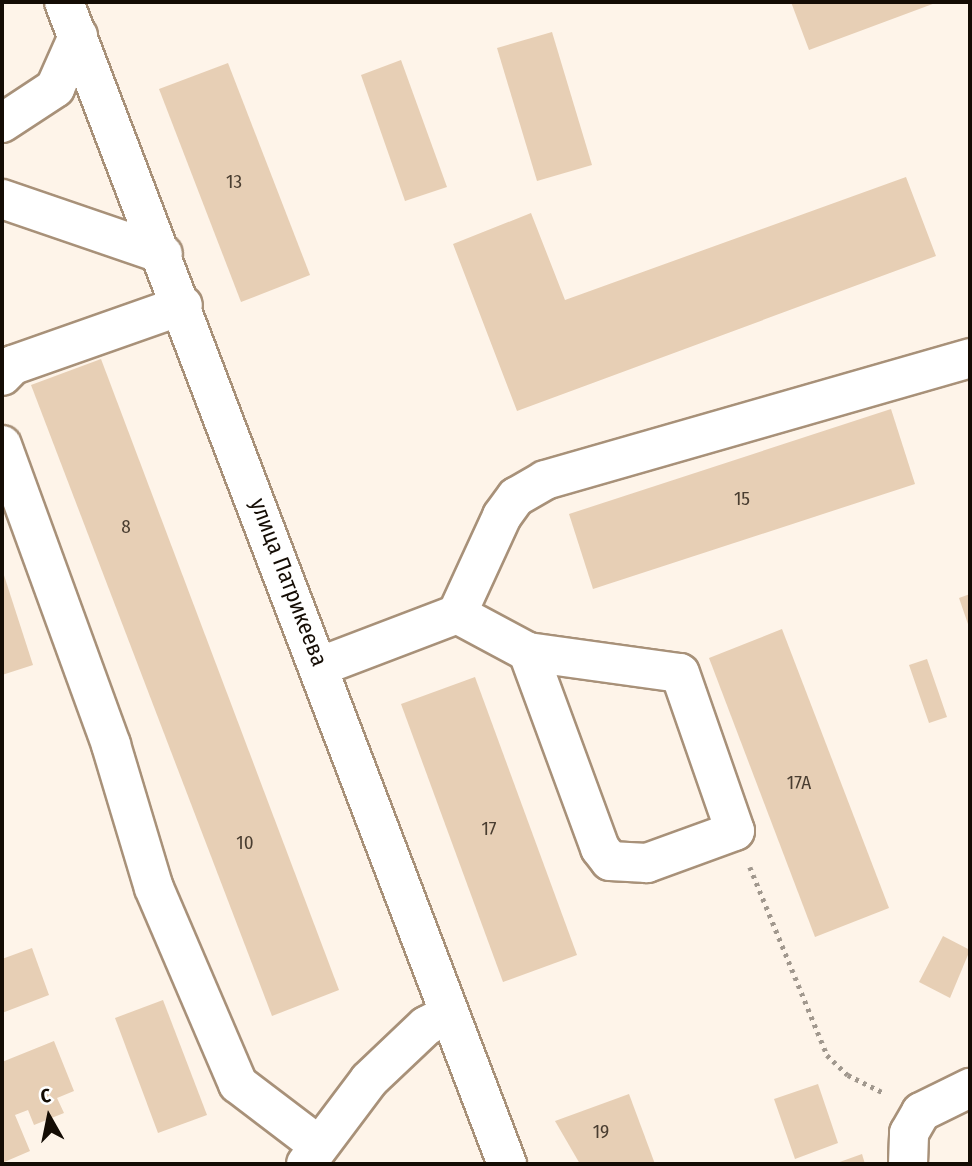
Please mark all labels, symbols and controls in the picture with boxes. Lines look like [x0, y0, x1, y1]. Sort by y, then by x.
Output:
house number: 13 [226, 171, 242, 193]
house number: 15 [734, 488, 750, 510]
street label: улица Патрикеева [244, 494, 334, 670]
house number: 8 [121, 516, 131, 538]
house number: 17А [787, 772, 811, 794]
house number: 17 [481, 818, 497, 840]
house number: 10 [236, 832, 254, 854]
north arrow [14, 1082, 84, 1152]
text: С [39, 1084, 52, 1108]
house number: 19 [593, 1121, 609, 1143]

